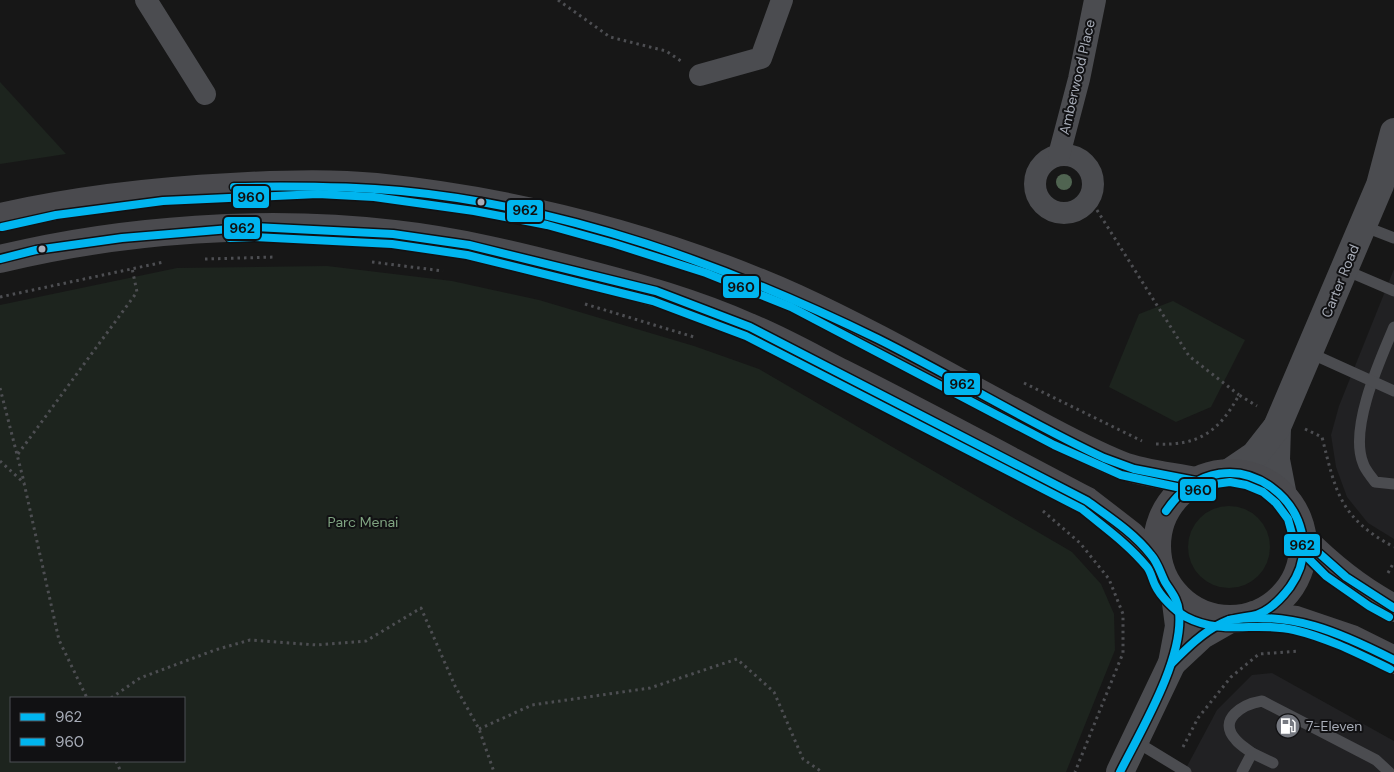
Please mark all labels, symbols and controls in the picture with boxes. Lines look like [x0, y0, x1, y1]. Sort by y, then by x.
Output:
street label: Amberwood Place [1055, 17, 1099, 137]
line badge: 960 [232, 185, 270, 209]
text: 960 [237, 188, 265, 206]
unlabelled marker [476, 197, 486, 207]
line badge: 962 [506, 199, 544, 223]
text: 962 [512, 201, 538, 219]
line badge: 962 [223, 216, 261, 240]
text: 962 [229, 219, 255, 237]
street label: Carter Road [1317, 242, 1363, 320]
unlabelled marker [37, 244, 47, 254]
line badge: 960 [722, 275, 760, 299]
text: 960 [727, 278, 755, 296]
line badge: 962 [943, 372, 981, 396]
text: 962 [949, 375, 975, 393]
line badge: 960 [1179, 478, 1217, 502]
text: 960 [1184, 481, 1212, 499]
park label: Parc Menai [328, 513, 398, 531]
line badge: 962 [1283, 533, 1321, 557]
text: 962 [1289, 536, 1315, 554]
legend [10, 697, 185, 762]
text: 962 [55, 707, 82, 727]
fuel station icon: 7-Eleven [1275, 713, 1301, 739]
place label: 7-Eleven [1306, 717, 1362, 735]
text: 960 [55, 732, 84, 752]

